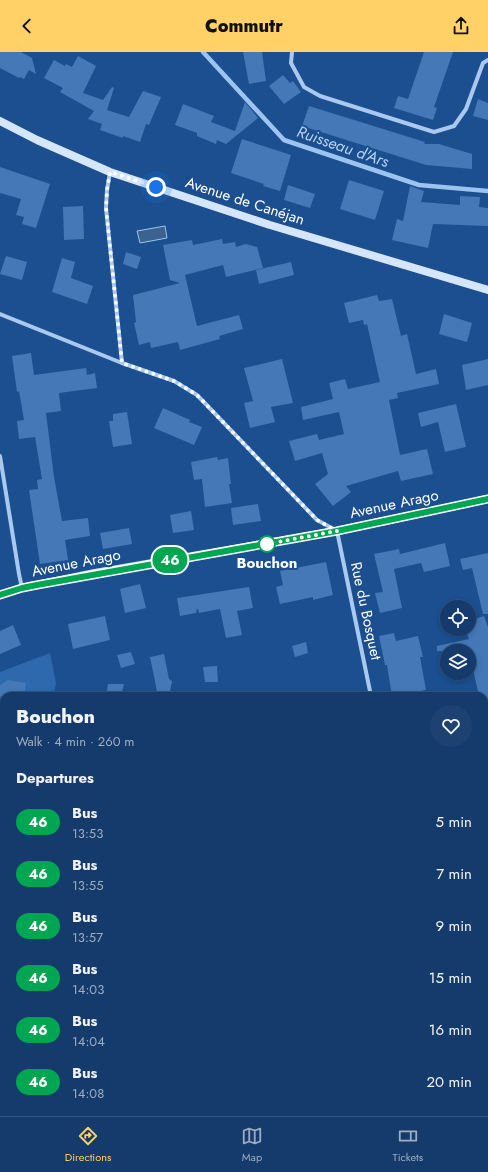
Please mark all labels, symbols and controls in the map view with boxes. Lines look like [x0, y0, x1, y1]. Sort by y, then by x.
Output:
text: Commutr [205, 13, 283, 39]
icon: back [16, 15, 38, 37]
icon: share [450, 15, 472, 37]
water label: Ruisseau d'Ars [294, 120, 393, 173]
street label: Avenue de Canéjan [183, 171, 307, 231]
your location [146, 177, 166, 197]
street label: Avenue Arago [348, 484, 440, 524]
marker: Bouchon [258, 535, 276, 553]
street label: Avenue Arago [30, 544, 122, 582]
line badge: 46 [152, 547, 188, 573]
text: 46 [160, 550, 180, 570]
place label: Bouchon [237, 552, 297, 574]
street label: Rue du Bosquet [345, 560, 387, 662]
map controls [440, 600, 476, 680]
button: locate [440, 600, 476, 636]
button: layers [440, 644, 476, 680]
text: Bouchon [16, 703, 95, 730]
button: heart [430, 705, 472, 747]
text: Walk · 4 min · 260 m [16, 732, 134, 751]
text: Departures [16, 767, 94, 789]
text: Bus [72, 802, 97, 824]
text: 5 min [436, 811, 472, 833]
text: 46 [28, 812, 48, 832]
text: 13:53 [72, 824, 103, 843]
text: Bus [72, 854, 97, 876]
text: 7 min [436, 863, 472, 885]
text: 46 [28, 864, 48, 884]
text: 13:55 [72, 876, 104, 895]
text: Bus [72, 906, 97, 928]
text: 9 min [435, 915, 472, 937]
text: 46 [28, 916, 48, 936]
text: 13:57 [72, 928, 103, 947]
text: Bus [72, 958, 97, 980]
text: 15 min [429, 967, 472, 989]
text: 46 [28, 968, 48, 988]
text: 14:03 [72, 980, 104, 999]
text: Bus [72, 1010, 97, 1032]
text: 16 min [429, 1019, 472, 1041]
text: 46 [28, 1020, 48, 1040]
text: 14:04 [72, 1032, 105, 1051]
text: Bus [72, 1062, 97, 1084]
text: 20 min [426, 1071, 472, 1093]
text: 46 [28, 1072, 48, 1092]
text: 14:08 [72, 1084, 104, 1103]
tab: Directions [65, 1125, 111, 1165]
tab: Map [241, 1125, 263, 1165]
tab: Tickets [393, 1125, 423, 1165]

